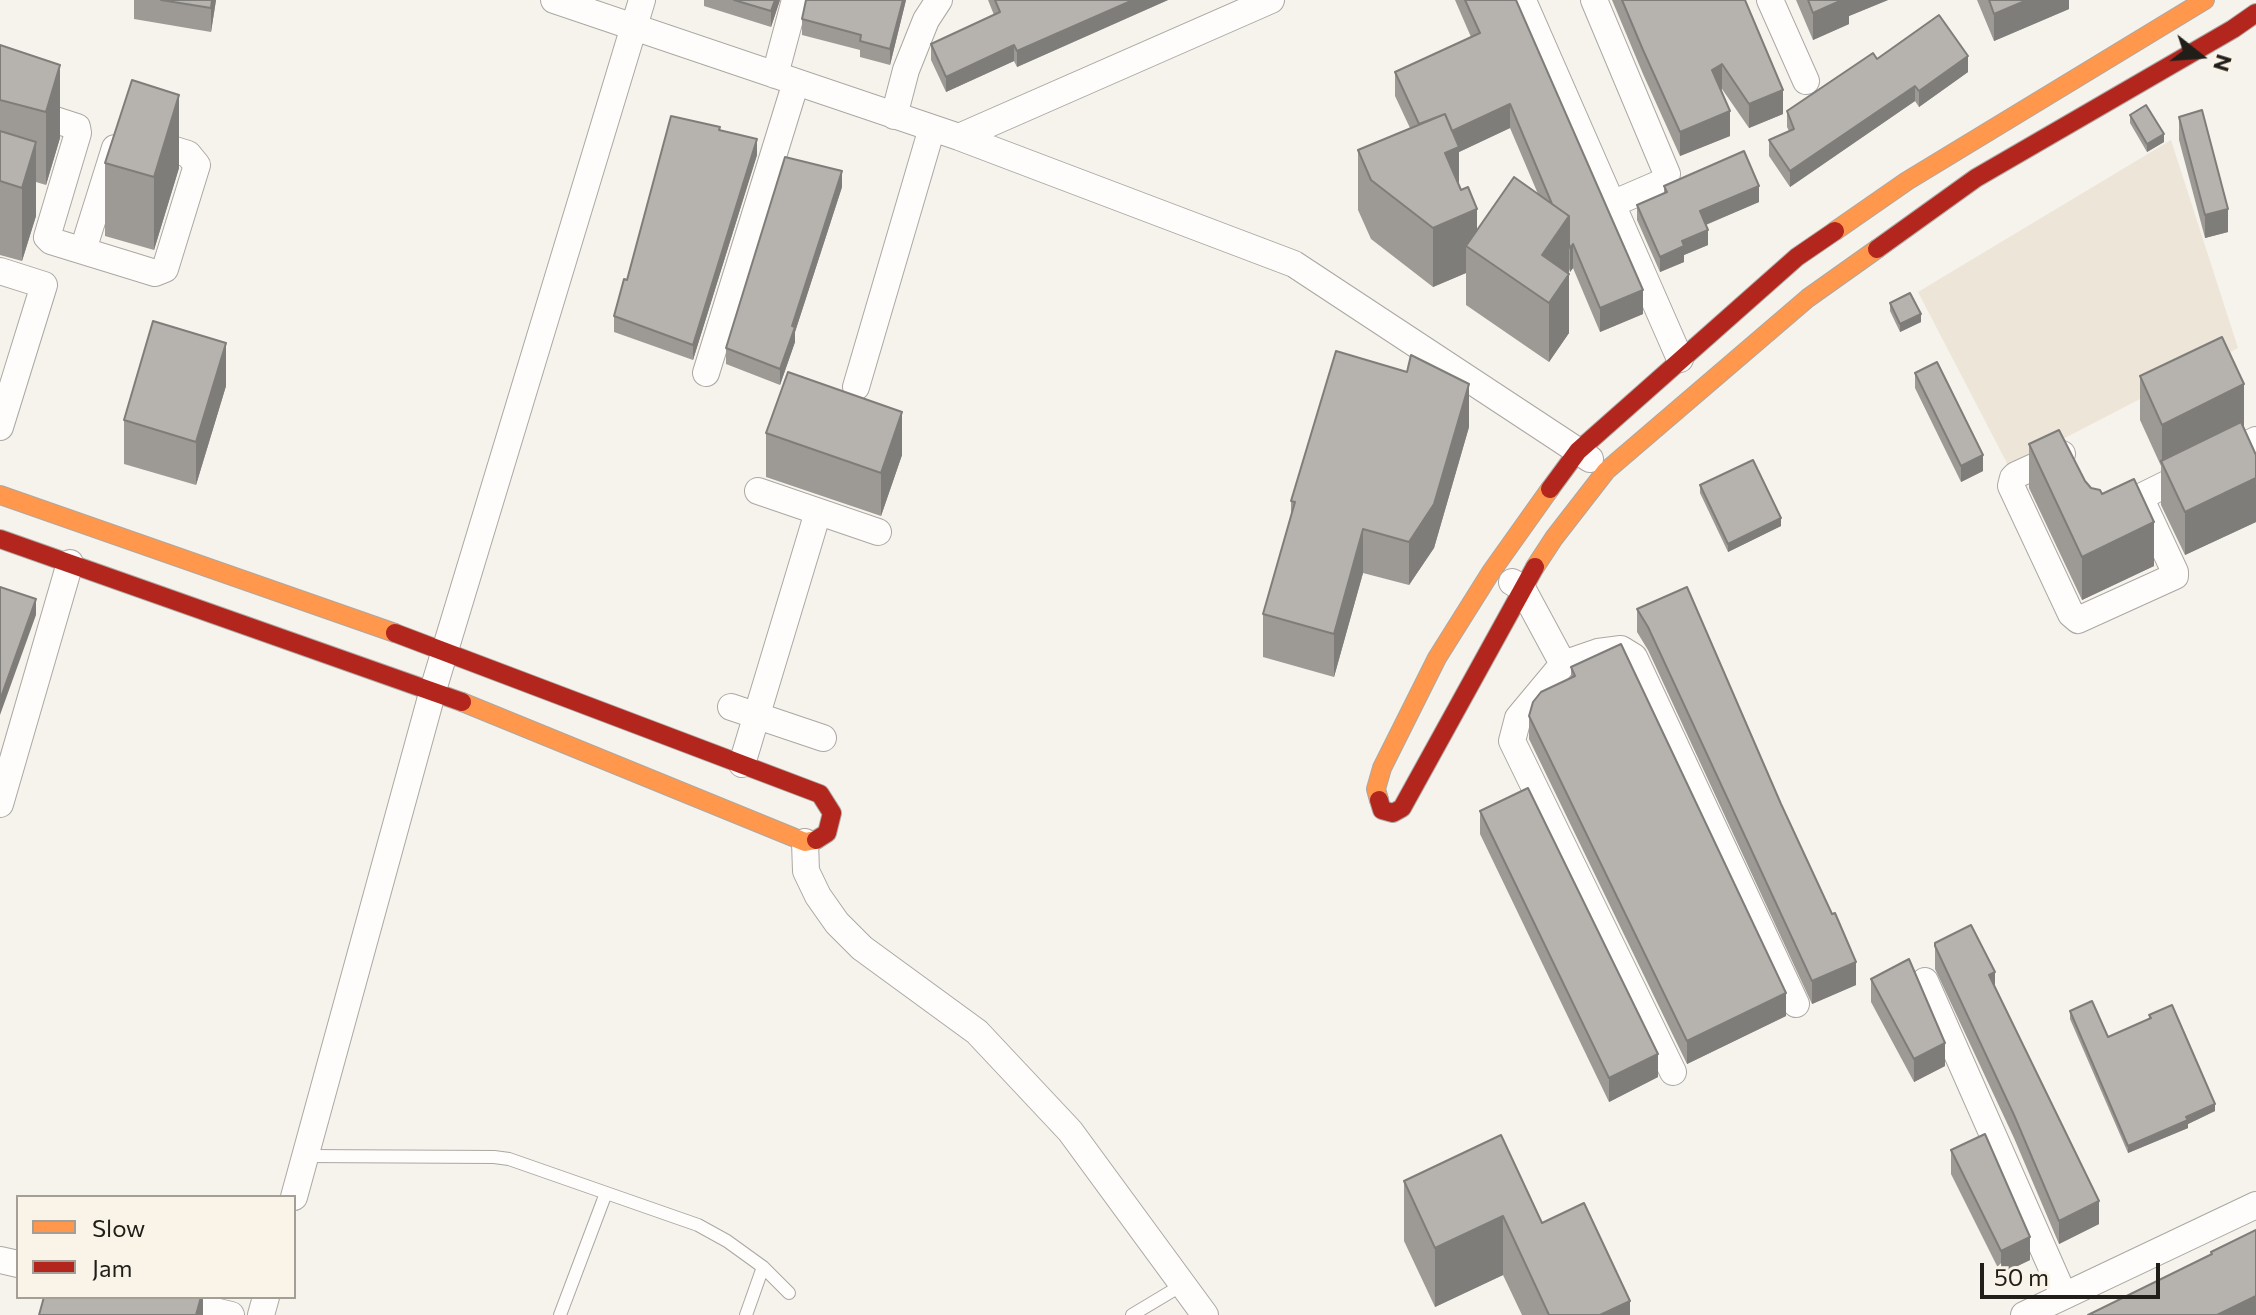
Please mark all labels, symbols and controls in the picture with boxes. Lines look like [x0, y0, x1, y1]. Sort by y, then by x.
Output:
north arrow [2160, 16, 2240, 96]
text: N [2208, 51, 2239, 75]
legend [16, 1195, 296, 1299]
text: Slow [92, 1213, 145, 1242]
scale bar [1984, 1247, 2164, 1297]
text: Jam [92, 1253, 132, 1282]
text: 50 m [1994, 1262, 2049, 1291]

